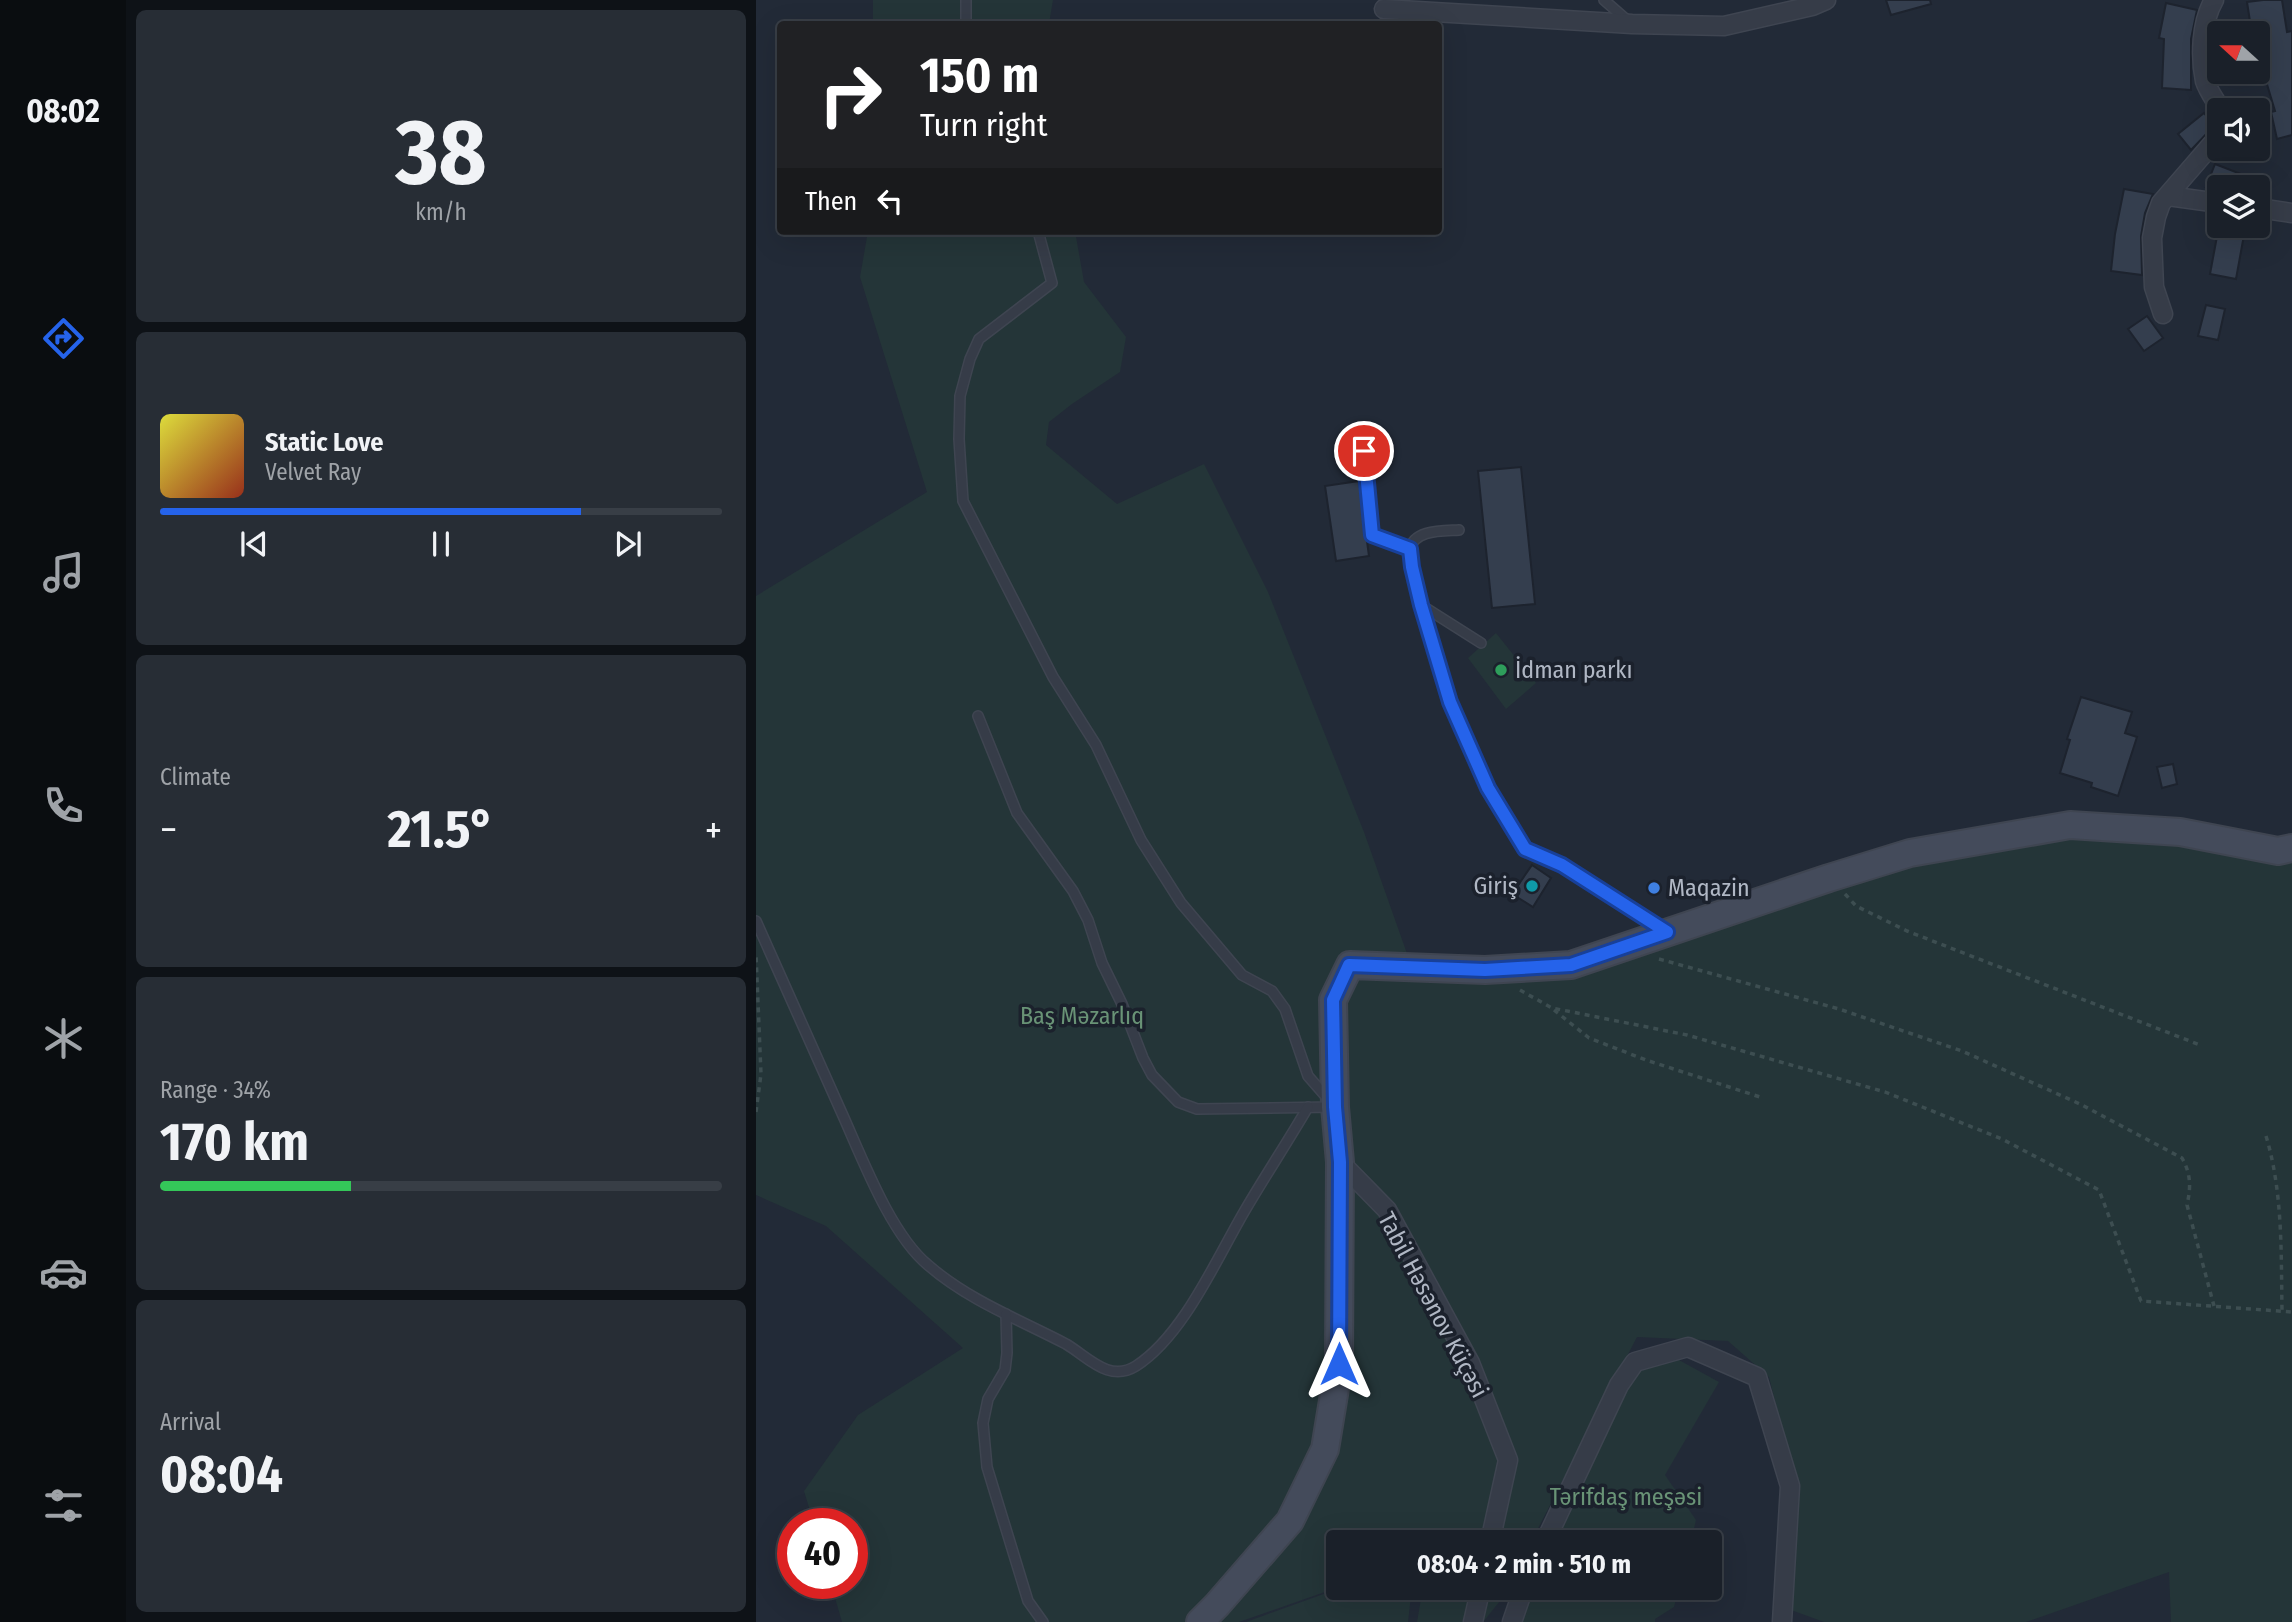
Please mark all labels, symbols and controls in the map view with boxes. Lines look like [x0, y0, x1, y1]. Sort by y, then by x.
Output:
north arrow [2207, 21, 2270, 84]
map controls [2207, 21, 2270, 238]
text: 150 m [920, 46, 1039, 105]
icon: right [805, 49, 896, 140]
text: 08:02 [26, 92, 100, 130]
text: 38 [395, 98, 487, 207]
button: sound [2207, 98, 2270, 161]
text: Turn right [920, 106, 1047, 144]
button: layers [2207, 175, 2270, 238]
icon: left [871, 182, 909, 220]
text: Then [805, 186, 857, 217]
text: km/h [415, 198, 467, 226]
icon: directions [39, 314, 88, 363]
pin [1334, 421, 1394, 481]
text: Static Love [265, 427, 383, 458]
icon: arrive [1345, 432, 1383, 470]
text: Velvet Ray [265, 458, 361, 486]
icon: previous [235, 525, 273, 563]
icon: pause [422, 525, 460, 563]
icon: next [609, 525, 647, 563]
icon: music [39, 548, 88, 597]
place label: İdman parkı [1515, 656, 1633, 684]
marker: İdman parkı [1493, 662, 1509, 678]
text: Climate [160, 763, 231, 791]
icon: phone [39, 781, 88, 830]
text: 21.5° [387, 798, 494, 861]
text: − [160, 807, 177, 853]
text: + [705, 807, 722, 853]
place label: Giriş [1474, 872, 1518, 900]
place label: Maqazin [1668, 874, 1750, 902]
marker: Giriş [1524, 878, 1540, 894]
marker: Maqazin [1646, 880, 1662, 896]
park label: Baş Məzarlıq [1020, 1002, 1144, 1030]
icon: climate [39, 1014, 88, 1063]
text: Range · 34% [160, 1076, 271, 1104]
text: 170 km [160, 1111, 309, 1174]
street label: Tabil Həsənov Küçəsi [1372, 1208, 1494, 1402]
icon: car [39, 1248, 88, 1297]
position arrow [1302, 1327, 1376, 1401]
text: Arrival [160, 1408, 221, 1436]
text: 08:04 [160, 1443, 283, 1506]
icon: filters [39, 1481, 88, 1530]
park label: Tərifdaş meşəsi [1550, 1483, 1702, 1511]
speed limit sign: 40 [777, 1508, 868, 1599]
text: 08:04 · 2 min · 510 m [1417, 1549, 1631, 1580]

